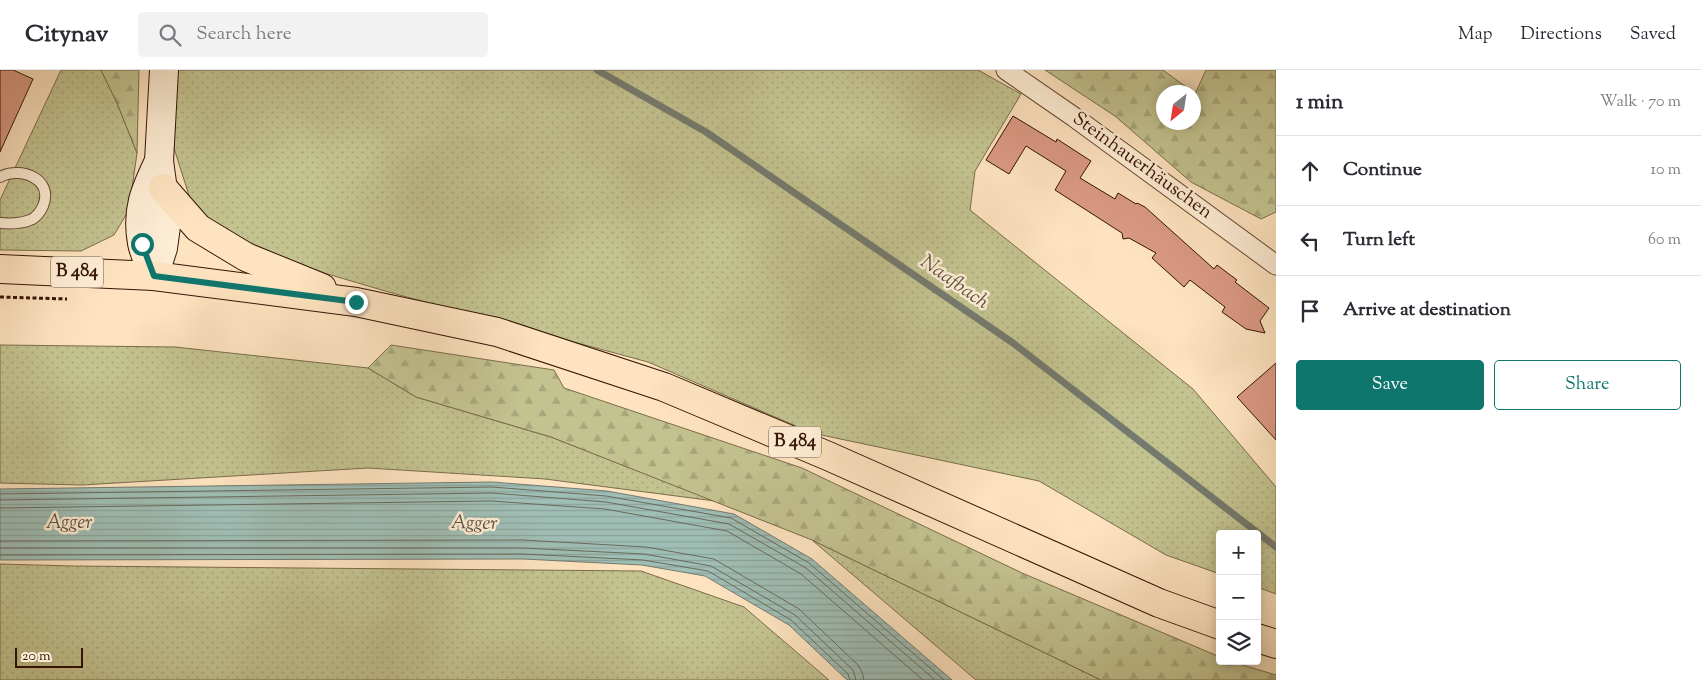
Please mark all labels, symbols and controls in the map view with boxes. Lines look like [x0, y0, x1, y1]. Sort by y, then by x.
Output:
search box [138, 12, 488, 57]
text: Citynav [25, 18, 108, 52]
icon: search [156, 21, 184, 49]
text: Search here [196, 21, 292, 48]
text: Map [1458, 22, 1493, 48]
text: Directions [1521, 22, 1602, 48]
text: Saved [1630, 22, 1676, 48]
north arrow [1156, 85, 1201, 130]
text: 1 min [1296, 88, 1343, 118]
text: Walk · 70 m [1600, 91, 1681, 114]
street label: Steinhauerhäuschen [1066, 106, 1218, 226]
icon: ahead [1296, 157, 1324, 185]
text: Continue [1343, 157, 1422, 184]
text: 10 m [1651, 159, 1681, 182]
icon: left [1296, 227, 1324, 255]
text: Turn left [1343, 227, 1415, 254]
text: 60 m [1648, 229, 1681, 252]
route start [131, 233, 154, 256]
water label: Naafbach [914, 249, 995, 317]
road number: B 484 [51, 256, 103, 288]
route end [345, 291, 368, 314]
icon: arrive [1296, 297, 1324, 325]
text: Arrive at destination [1343, 297, 1511, 324]
button: Save [1296, 360, 1484, 410]
button: Share [1494, 360, 1681, 410]
road number: B 484 [769, 427, 821, 458]
water label: Agger [46, 509, 92, 538]
water label: Agger [450, 509, 498, 539]
map controls [1216, 530, 1261, 665]
button: + [1216, 530, 1261, 575]
button: − [1216, 575, 1261, 620]
button: layers [1216, 620, 1261, 665]
scale bar [15, 645, 82, 668]
text: 20 m [22, 647, 51, 667]

